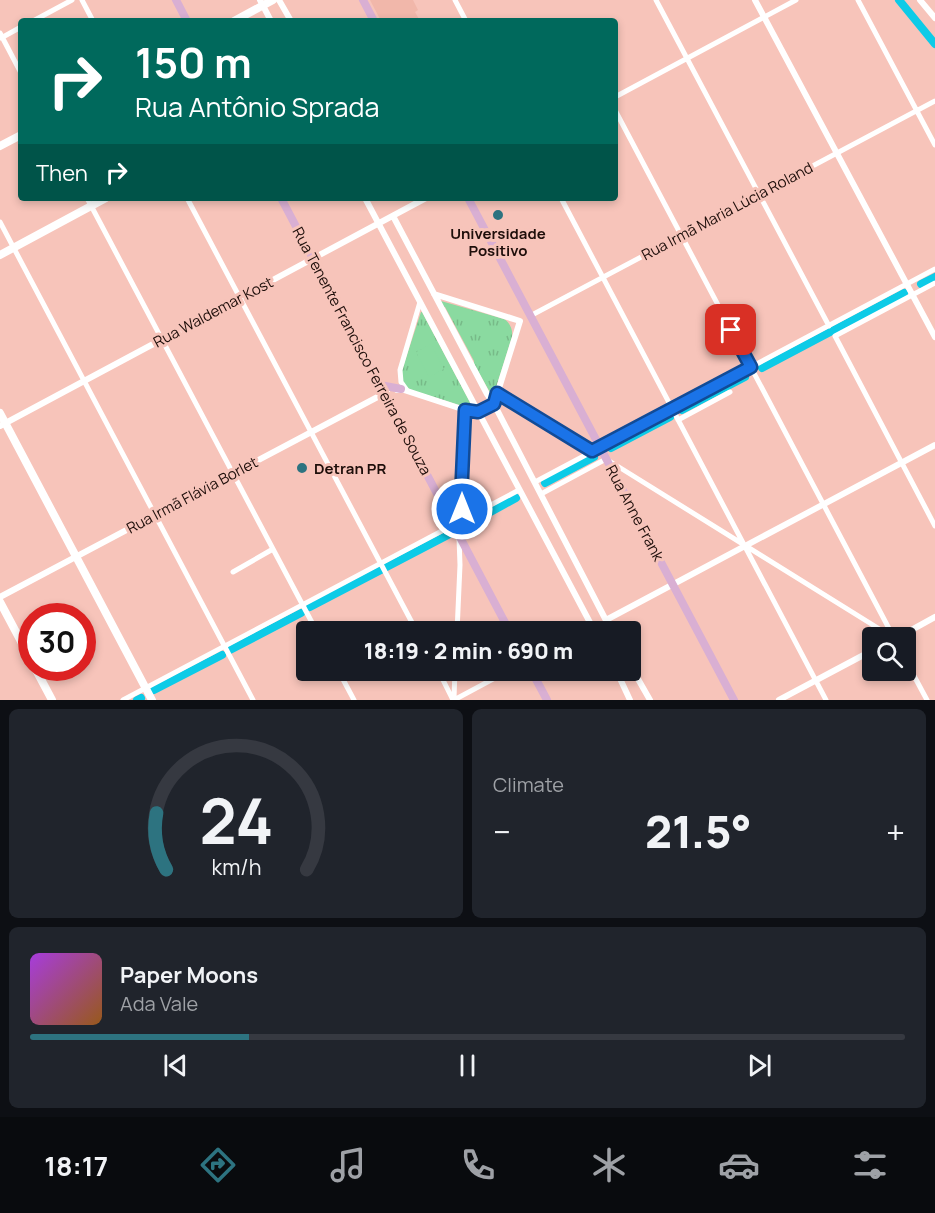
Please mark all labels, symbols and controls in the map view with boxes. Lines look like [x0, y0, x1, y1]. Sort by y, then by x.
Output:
text: 150 m [135, 33, 252, 91]
icon: right [36, 42, 114, 120]
text: Rua Antônio Sprada [135, 88, 379, 125]
icon: right [100, 156, 133, 189]
street label: Rua Irmã Maria Lúcia Roland [638, 157, 816, 265]
text: Then [36, 158, 88, 188]
marker: Universidade Positivo [491, 208, 505, 222]
street label: Rua Tenente Francisco Ferreira de Souza [287, 223, 437, 479]
place label: Universidade Positivo [450, 223, 546, 261]
street label: Rua Waldemar Kost [149, 272, 277, 352]
pin [705, 304, 756, 355]
icon: arrive [714, 313, 747, 346]
street label: Rua Irmã Flávia Borlet [123, 451, 261, 539]
place label: Detran PR [314, 458, 386, 479]
marker: Detran PR [295, 461, 309, 475]
street label: Rua Anne Frank [601, 461, 669, 565]
position arrow [430, 477, 494, 541]
speed limit sign: 30 [18, 603, 96, 681]
map controls [862, 627, 916, 681]
button: search [862, 627, 916, 681]
text: 18:19 · 2 min · 690 m [364, 636, 573, 666]
text: Climate [493, 771, 564, 798]
text: 24 [199, 777, 273, 863]
text: 21.5° [645, 800, 752, 862]
text: − [493, 809, 511, 854]
text: + [886, 809, 905, 854]
text: km/h [211, 853, 261, 882]
text: Paper Moons [120, 960, 258, 990]
text: Ada Vale [120, 990, 198, 1017]
icon: previous [159, 1049, 192, 1082]
icon: pause [451, 1049, 484, 1082]
icon: next [743, 1049, 776, 1082]
icon: directions [197, 1144, 239, 1186]
icon: music [327, 1144, 369, 1186]
icon: phone [457, 1144, 499, 1186]
icon: climate [588, 1144, 630, 1186]
icon: car [718, 1144, 760, 1186]
icon: filters [849, 1144, 891, 1186]
text: 18:17 [44, 1147, 108, 1184]

